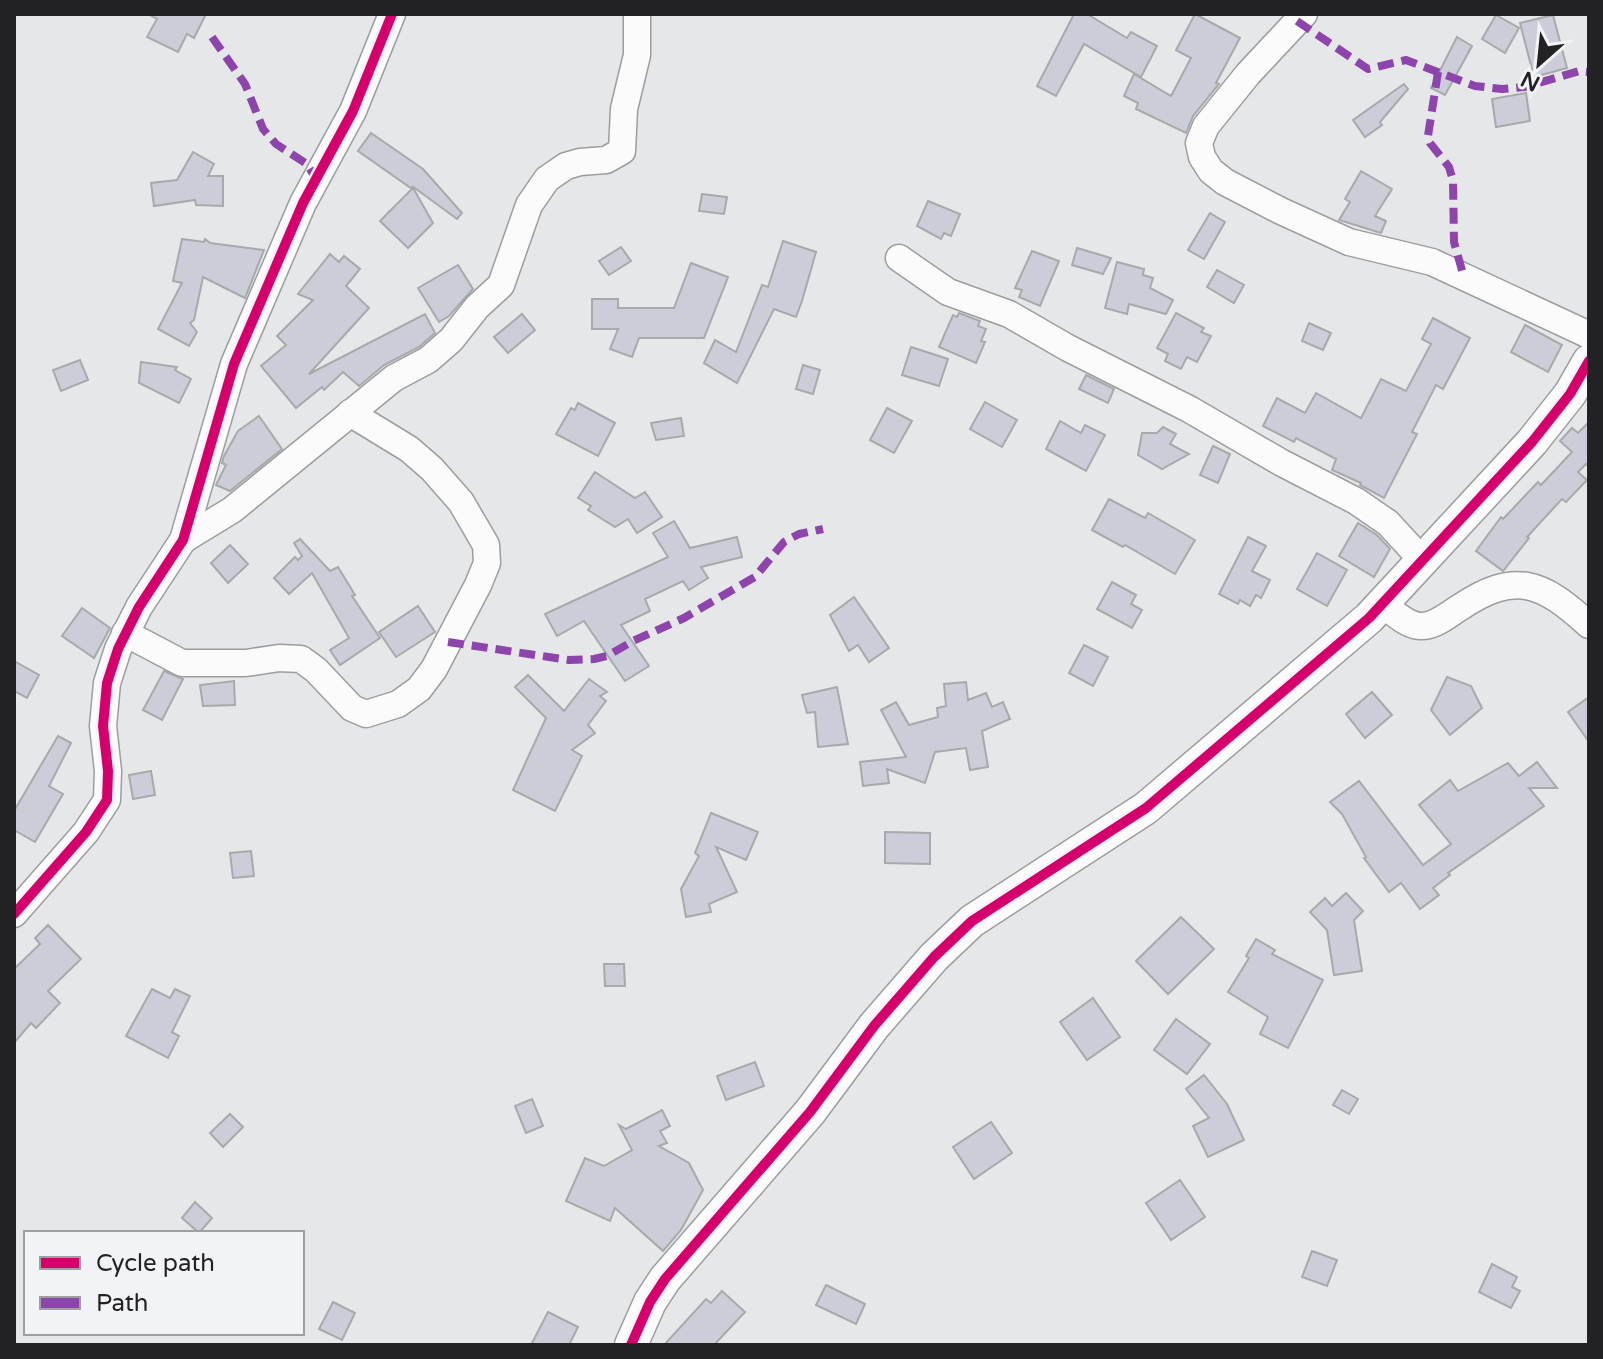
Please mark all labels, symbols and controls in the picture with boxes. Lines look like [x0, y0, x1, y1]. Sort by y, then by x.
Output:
north arrow [1499, 24, 1579, 104]
text: N [1517, 65, 1544, 97]
legend [24, 1231, 304, 1335]
text: Cycle path [96, 1249, 215, 1278]
text: Path [96, 1289, 149, 1318]

